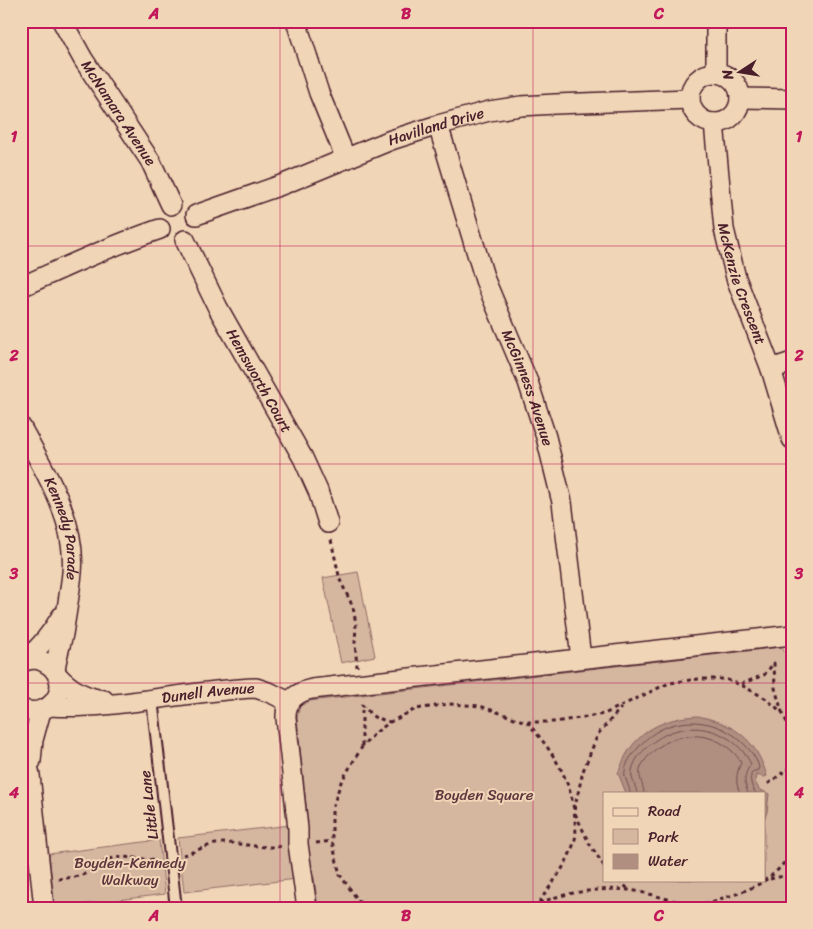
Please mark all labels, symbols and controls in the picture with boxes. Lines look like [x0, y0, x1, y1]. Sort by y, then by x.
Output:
text: A [148, 0, 159, 28]
text: B [401, 0, 412, 28]
text: C [653, 0, 665, 28]
north arrow [716, 48, 766, 98]
street label: McNamara Avenue [74, 55, 163, 171]
text: N [714, 67, 741, 83]
street label: Havilland Drive [385, 100, 487, 153]
text: 1 [11, 122, 18, 151]
text: 1 [796, 122, 803, 151]
street label: McKenzie Crescent [710, 220, 774, 349]
street label: Hemsworth Court [219, 323, 299, 438]
street label: McGinness Avenue [494, 325, 561, 449]
text: 2 [8, 341, 19, 370]
text: 2 [793, 341, 804, 370]
street label: Kennedy Parade [37, 472, 86, 582]
text: 3 [9, 559, 19, 588]
text: 3 [794, 559, 804, 588]
street label: Dunell Avenue [160, 675, 255, 711]
street label: Little Lane [132, 769, 166, 841]
text: 4 [8, 778, 19, 807]
text: 4 [793, 778, 804, 807]
park label: Boyden Square [435, 782, 534, 808]
legend [603, 792, 766, 882]
text: Road [648, 798, 681, 824]
text: Park [648, 824, 679, 850]
text: Water [648, 848, 688, 874]
park label: Boyden-Kennedy Walkway [74, 850, 186, 893]
text: A [148, 901, 159, 929]
text: B [401, 901, 412, 929]
text: C [653, 901, 665, 929]

